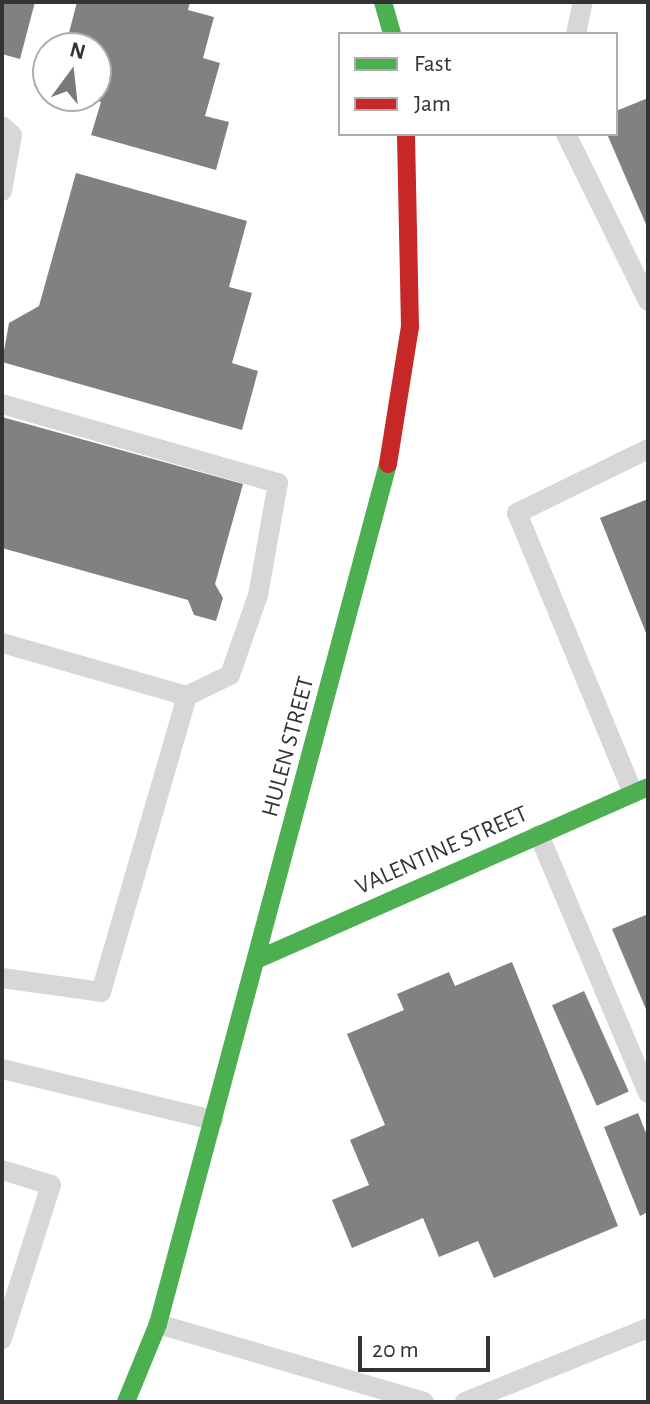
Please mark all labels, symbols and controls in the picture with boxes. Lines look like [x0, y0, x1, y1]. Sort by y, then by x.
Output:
north arrow [32, 32, 112, 112]
legend [338, 32, 618, 136]
text: N [67, 38, 88, 63]
text: Fast [414, 52, 451, 76]
text: Jam [414, 92, 451, 116]
street label: HULEN STREET [256, 674, 322, 820]
street label: VALENTINE STREET [351, 800, 533, 902]
scale bar [362, 1320, 494, 1370]
text: 20 m [372, 1338, 419, 1362]

